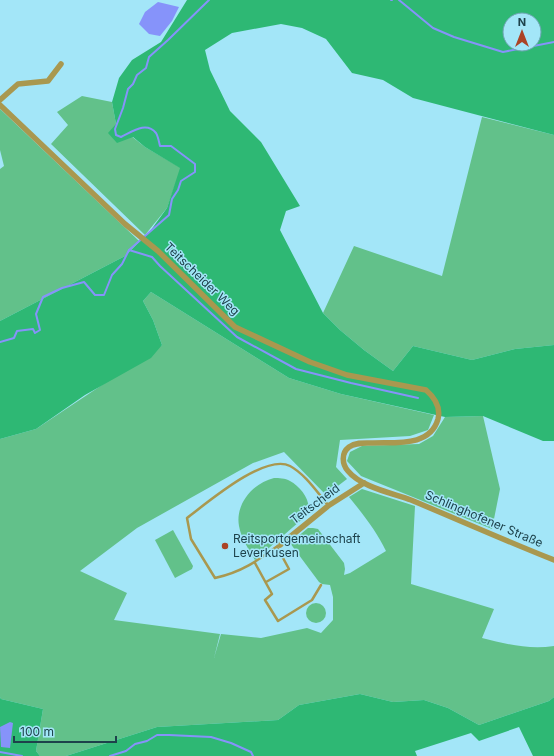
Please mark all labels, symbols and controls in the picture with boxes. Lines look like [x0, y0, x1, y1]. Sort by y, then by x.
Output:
north arrow [502, 12, 542, 52]
text: N [518, 15, 526, 29]
street label: Teitscheider Weg [162, 239, 243, 318]
street label: Teitscheid [287, 480, 342, 527]
street label: Schlinghofener Straße [423, 487, 545, 550]
place label: Reitsportgemeinschaft Leverkusen [233, 531, 361, 560]
marker: Reitsportgemeinschaft Leverkusen [220, 541, 230, 551]
scale bar [14, 718, 116, 744]
text: 100 m [20, 724, 54, 739]

